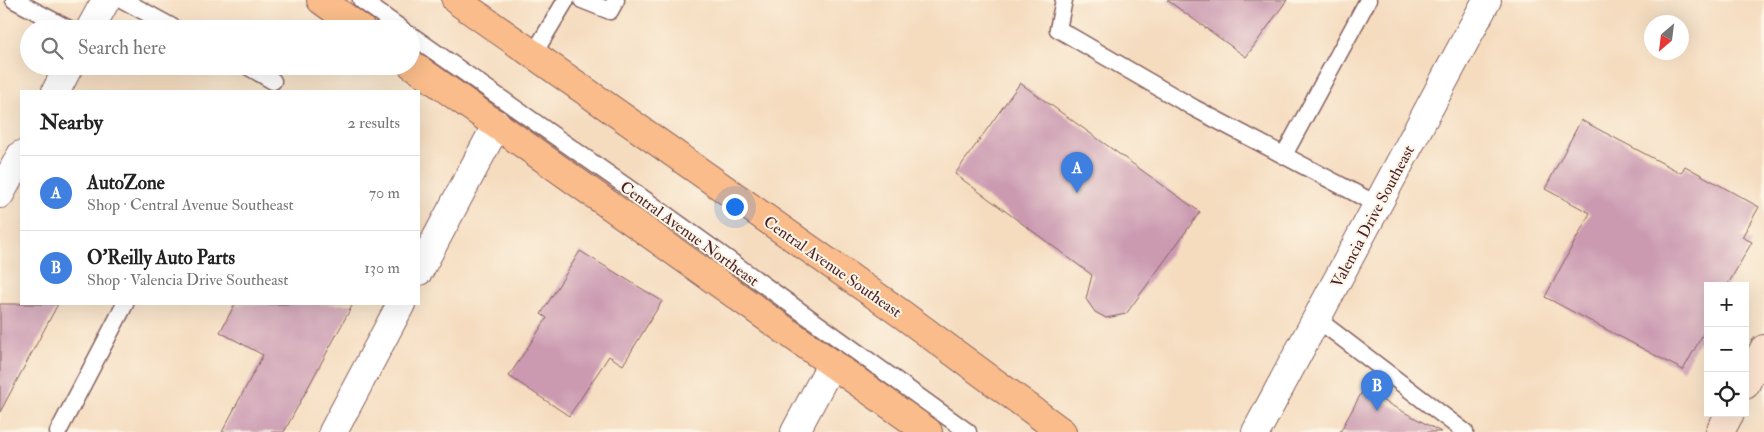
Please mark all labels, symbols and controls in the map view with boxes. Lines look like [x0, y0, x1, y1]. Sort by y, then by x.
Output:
north arrow [1644, 15, 1689, 60]
search box [20, 20, 420, 75]
icon: search [38, 34, 66, 62]
text: Search here [78, 36, 166, 60]
text: Nearby [40, 109, 103, 136]
text: 2 results [347, 113, 400, 133]
street label: Valencia Drive Southeast [1327, 142, 1419, 291]
pin: A [1061, 152, 1093, 193]
text: AutoZone [87, 171, 165, 195]
street label: Central Avenue Northeast [616, 177, 763, 291]
text: A [51, 183, 61, 203]
text: 70 m [369, 183, 400, 203]
your location [722, 194, 748, 220]
text: Shop · Central Avenue Southeast [87, 195, 294, 215]
street label: Central Avenue Southeast [760, 212, 905, 322]
text: O'Reilly Auto Parts [87, 246, 235, 270]
text: B [51, 258, 61, 278]
text: 130 m [364, 258, 400, 278]
text: Shop · Valencia Drive Southeast [87, 270, 288, 290]
map controls [1704, 282, 1749, 417]
button: + [1704, 282, 1749, 327]
button: − [1704, 327, 1749, 372]
pin: B [1361, 370, 1393, 411]
button: locate [1704, 372, 1749, 417]

